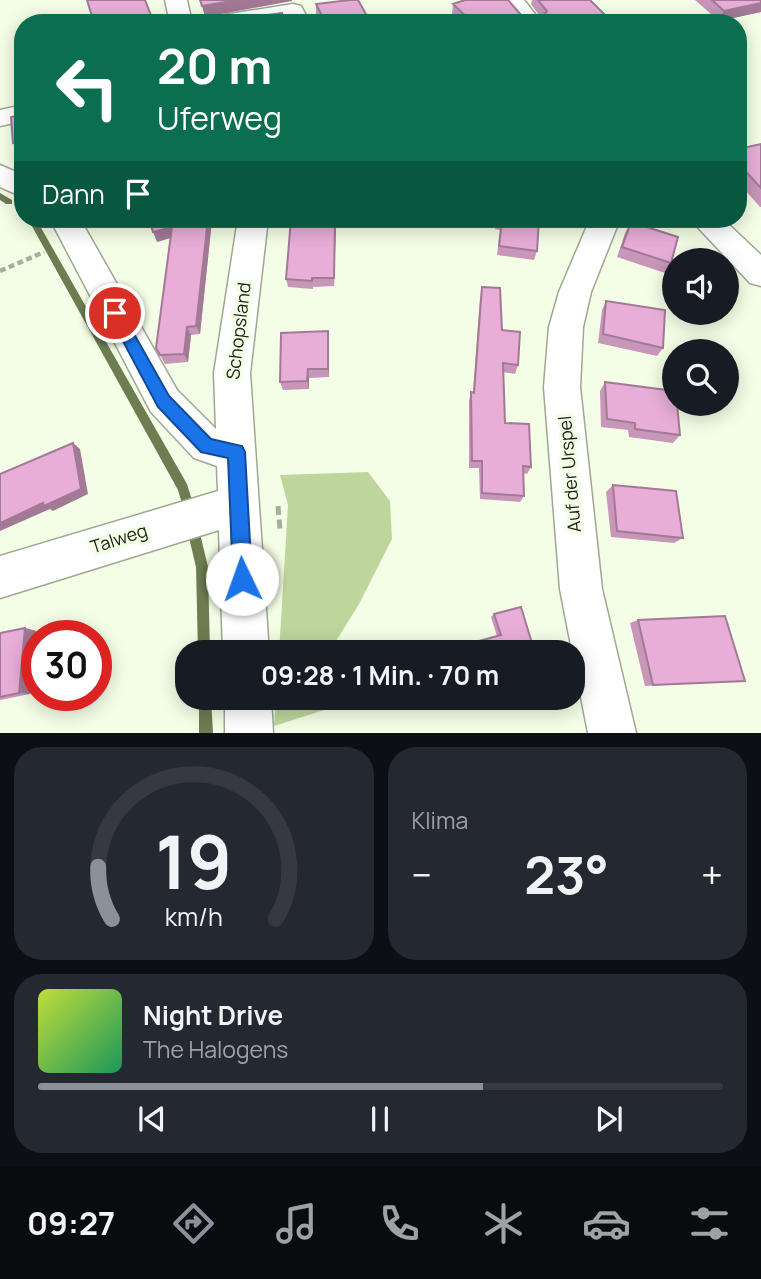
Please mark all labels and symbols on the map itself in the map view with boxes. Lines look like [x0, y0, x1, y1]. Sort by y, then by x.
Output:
street label: Schopsland [220, 281, 256, 381]
pin [85, 283, 145, 343]
street label: Auf der Urspel [552, 415, 586, 533]
street label: Talweg [87, 518, 150, 558]
position arrow [205, 542, 279, 616]
speed limit sign: 30 [21, 620, 112, 711]

